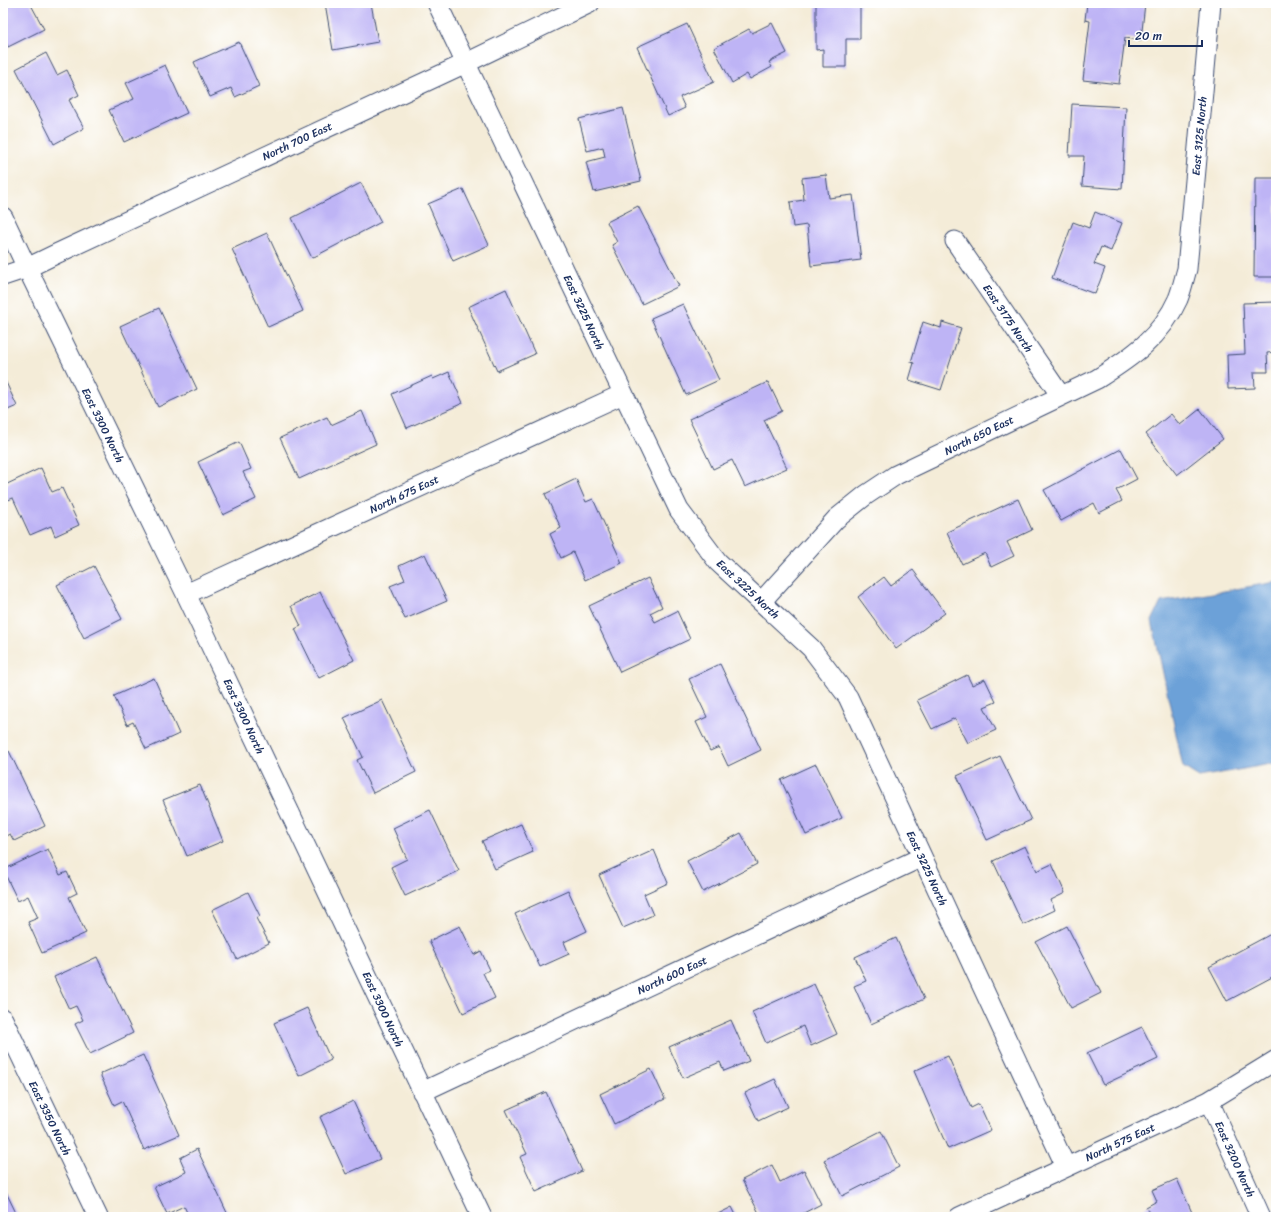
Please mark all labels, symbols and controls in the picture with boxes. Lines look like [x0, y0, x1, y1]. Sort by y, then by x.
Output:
scale bar [1129, 22, 1202, 48]
text: 20 m [1135, 25, 1162, 47]
street label: East 3125 North [1187, 95, 1212, 176]
street label: North 700 East [259, 117, 336, 166]
street label: East 3225 North [558, 272, 609, 353]
street label: East 3175 North [978, 280, 1038, 357]
street label: East 3300 North [76, 384, 129, 466]
street label: North 650 East [941, 410, 1017, 461]
street label: North 675 East [366, 470, 442, 519]
street label: East 3225 North [712, 555, 784, 624]
street label: East 3300 North [218, 675, 269, 757]
street label: East 3225 North [901, 828, 952, 909]
street label: North 600 East [634, 951, 711, 1000]
street label: East 3300 North [357, 968, 408, 1050]
street label: East 3350 North [23, 1078, 76, 1159]
street label: North 575 East [1082, 1118, 1158, 1167]
street label: East 3200 North [1209, 1118, 1260, 1201]

